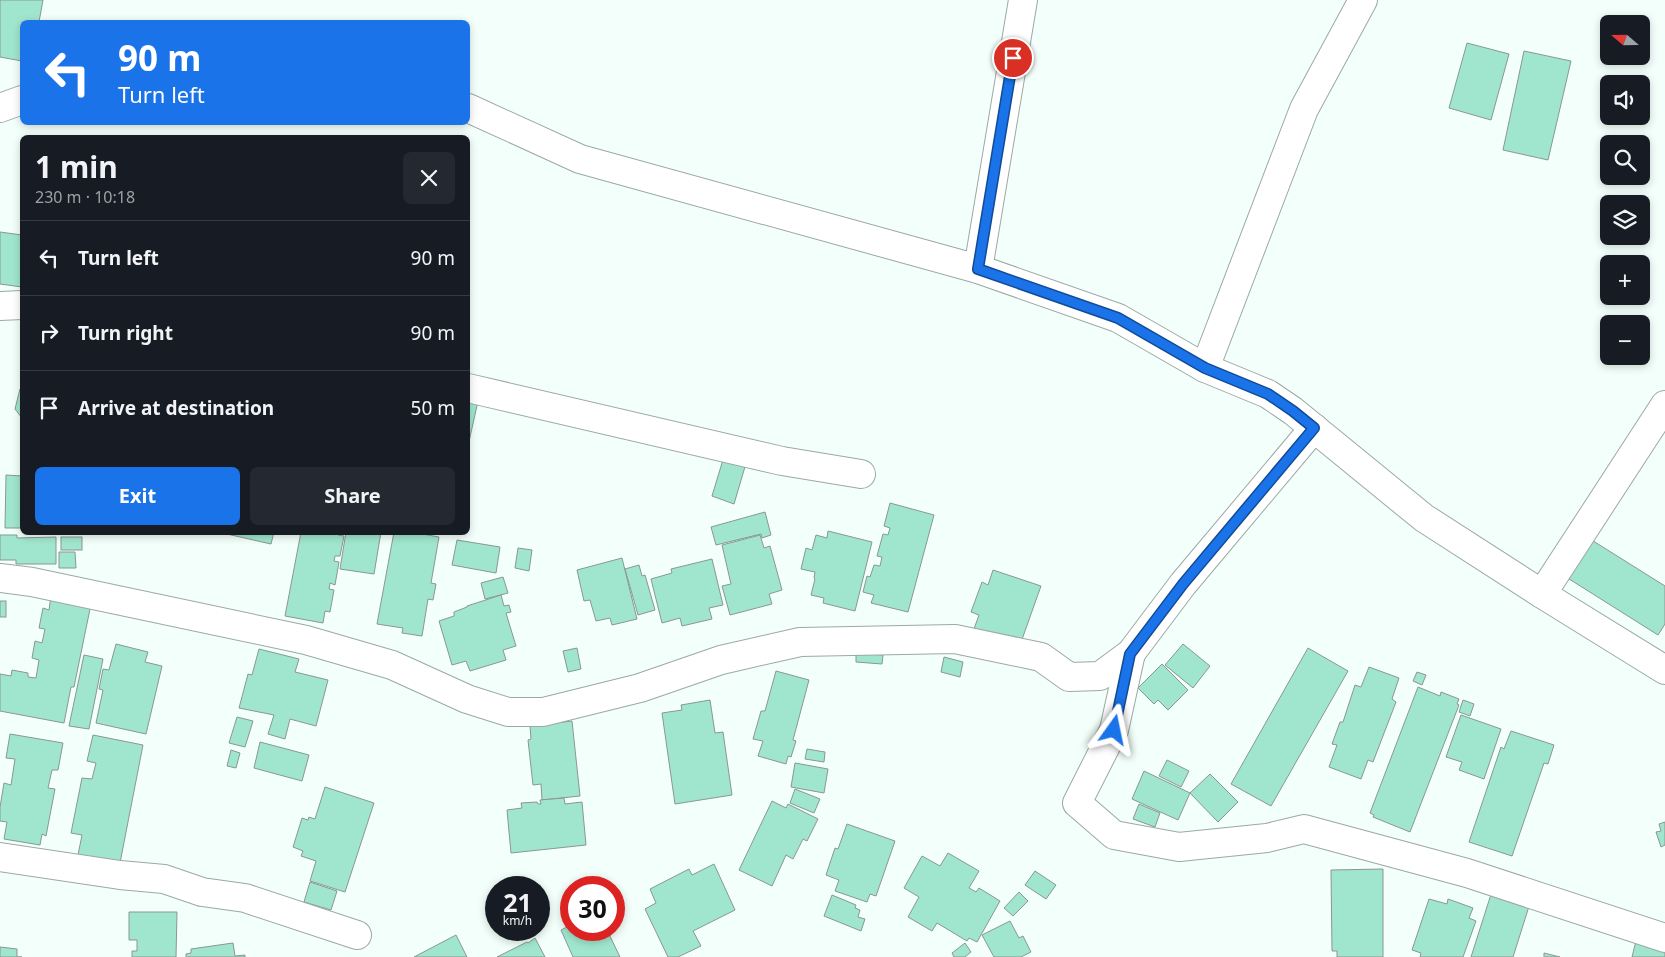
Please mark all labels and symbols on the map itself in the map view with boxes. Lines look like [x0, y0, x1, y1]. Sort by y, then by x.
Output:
north arrow [1600, 15, 1650, 65]
pin [992, 37, 1034, 79]
position arrow [1087, 703, 1139, 755]
speed limit sign: 30 [560, 876, 625, 941]

